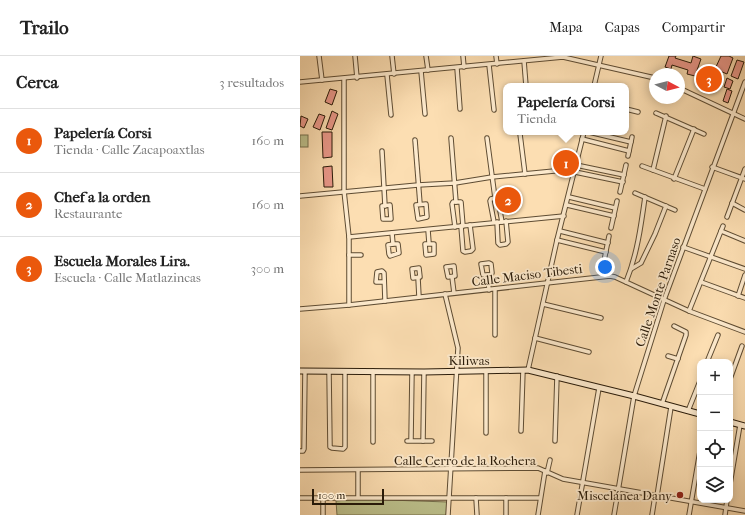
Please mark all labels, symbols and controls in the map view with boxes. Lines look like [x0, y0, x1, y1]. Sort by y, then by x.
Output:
text: Trailo [20, 17, 69, 39]
text: Mapa [549, 19, 583, 36]
text: Capas [605, 19, 640, 36]
text: Compartir [662, 19, 725, 36]
pin: 3 [696, 64, 722, 94]
north arrow [649, 68, 685, 104]
text: Cerca [16, 72, 58, 92]
text: 3 resultados [219, 75, 284, 90]
popup [503, 83, 629, 135]
text: Papelería Corsi [517, 93, 615, 111]
text: Tienda [517, 111, 556, 126]
text: Papelería Corsi [54, 124, 152, 142]
text: 1 [27, 133, 31, 148]
text: 160 m [252, 133, 284, 148]
text: Tienda · Calle Zacapoaxtlas [54, 142, 205, 157]
pin: 1 [553, 148, 579, 178]
pin: 2 [495, 185, 521, 215]
text: Chef a la orden [54, 188, 150, 206]
text: 2 [26, 197, 32, 212]
text: 160 m [252, 197, 284, 212]
text: Restaurante [54, 206, 123, 221]
street label: Calle Monte Parnaso [632, 235, 684, 349]
text: Escuela Morales Lira. [54, 252, 190, 270]
your location [595, 257, 615, 277]
text: 3 [26, 261, 32, 276]
text: 300 m [251, 261, 284, 276]
street label: Calle Maciso Tibesti [471, 261, 583, 289]
text: Escuela · Calle Matlazincas [54, 270, 201, 285]
street label: Kiliwas [449, 353, 490, 368]
map controls [697, 359, 733, 503]
button: + [697, 359, 733, 395]
button: − [697, 395, 733, 431]
button: locate [697, 431, 733, 467]
street label: Calle Cerro de la Rochera [394, 453, 537, 468]
button: layers [697, 467, 733, 503]
scale bar [312, 487, 384, 506]
place label: Miscelánea Dany [577, 488, 673, 503]
text: 100 m [318, 489, 346, 502]
marker: Miscelánea Dany [675, 490, 685, 500]

